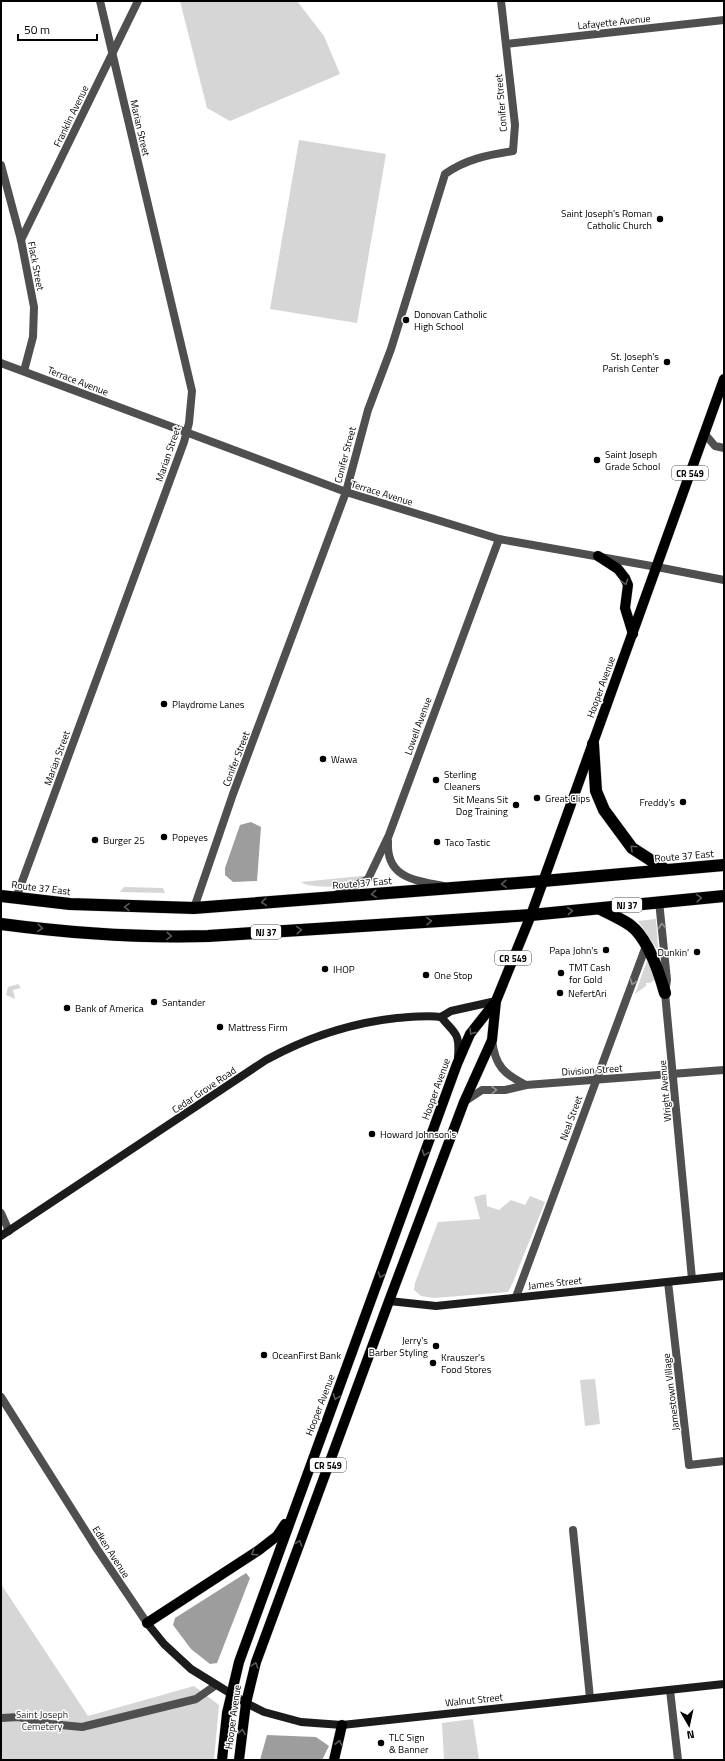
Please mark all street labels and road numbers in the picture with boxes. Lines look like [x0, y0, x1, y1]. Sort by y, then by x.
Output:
street label: Lafayette Avenue [577, 11, 651, 33]
street label: Conifer Street [491, 73, 511, 132]
street label: Franklin Avenue [50, 83, 92, 149]
street label: Marian Street [126, 98, 154, 158]
street label: Flack Street [24, 240, 48, 292]
street label: Terrace Avenue [45, 362, 111, 400]
street label: Marian Street [152, 424, 185, 484]
street label: Conifer Street [330, 425, 360, 485]
road number: CR 549 [672, 466, 708, 480]
street label: Terrace Avenue [349, 476, 415, 510]
street label: Hooper Avenue [583, 654, 619, 720]
street label: Lowell Avenue [401, 695, 435, 757]
street label: Marian Street [40, 728, 74, 788]
street label: Conifer Street [219, 729, 254, 789]
street label: Route 37 East [654, 846, 715, 866]
street label: Route 37 East [332, 873, 393, 893]
street label: Route 37 East [11, 877, 72, 899]
road number: NJ 37 [612, 898, 642, 912]
road number: NJ 37 [251, 925, 281, 939]
road number: CR 549 [495, 951, 531, 965]
street label: Hooper Avenue [418, 1056, 454, 1122]
street label: Division Street [561, 1060, 623, 1080]
street label: Wright Avenue [655, 1060, 675, 1122]
street label: Cedar Grove Road [169, 1063, 239, 1117]
street label: Neal Street [556, 1093, 586, 1143]
street label: James Street [527, 1273, 583, 1293]
street label: Jamestown Village [659, 1353, 683, 1431]
street label: Hooper Avenue [301, 1372, 339, 1438]
road number: CR 549 [310, 1458, 346, 1472]
street label: Edken Avenue [89, 1523, 133, 1581]
street label: Hooper Avenue [221, 1684, 245, 1750]
street label: Walnut Street [444, 1689, 504, 1711]

